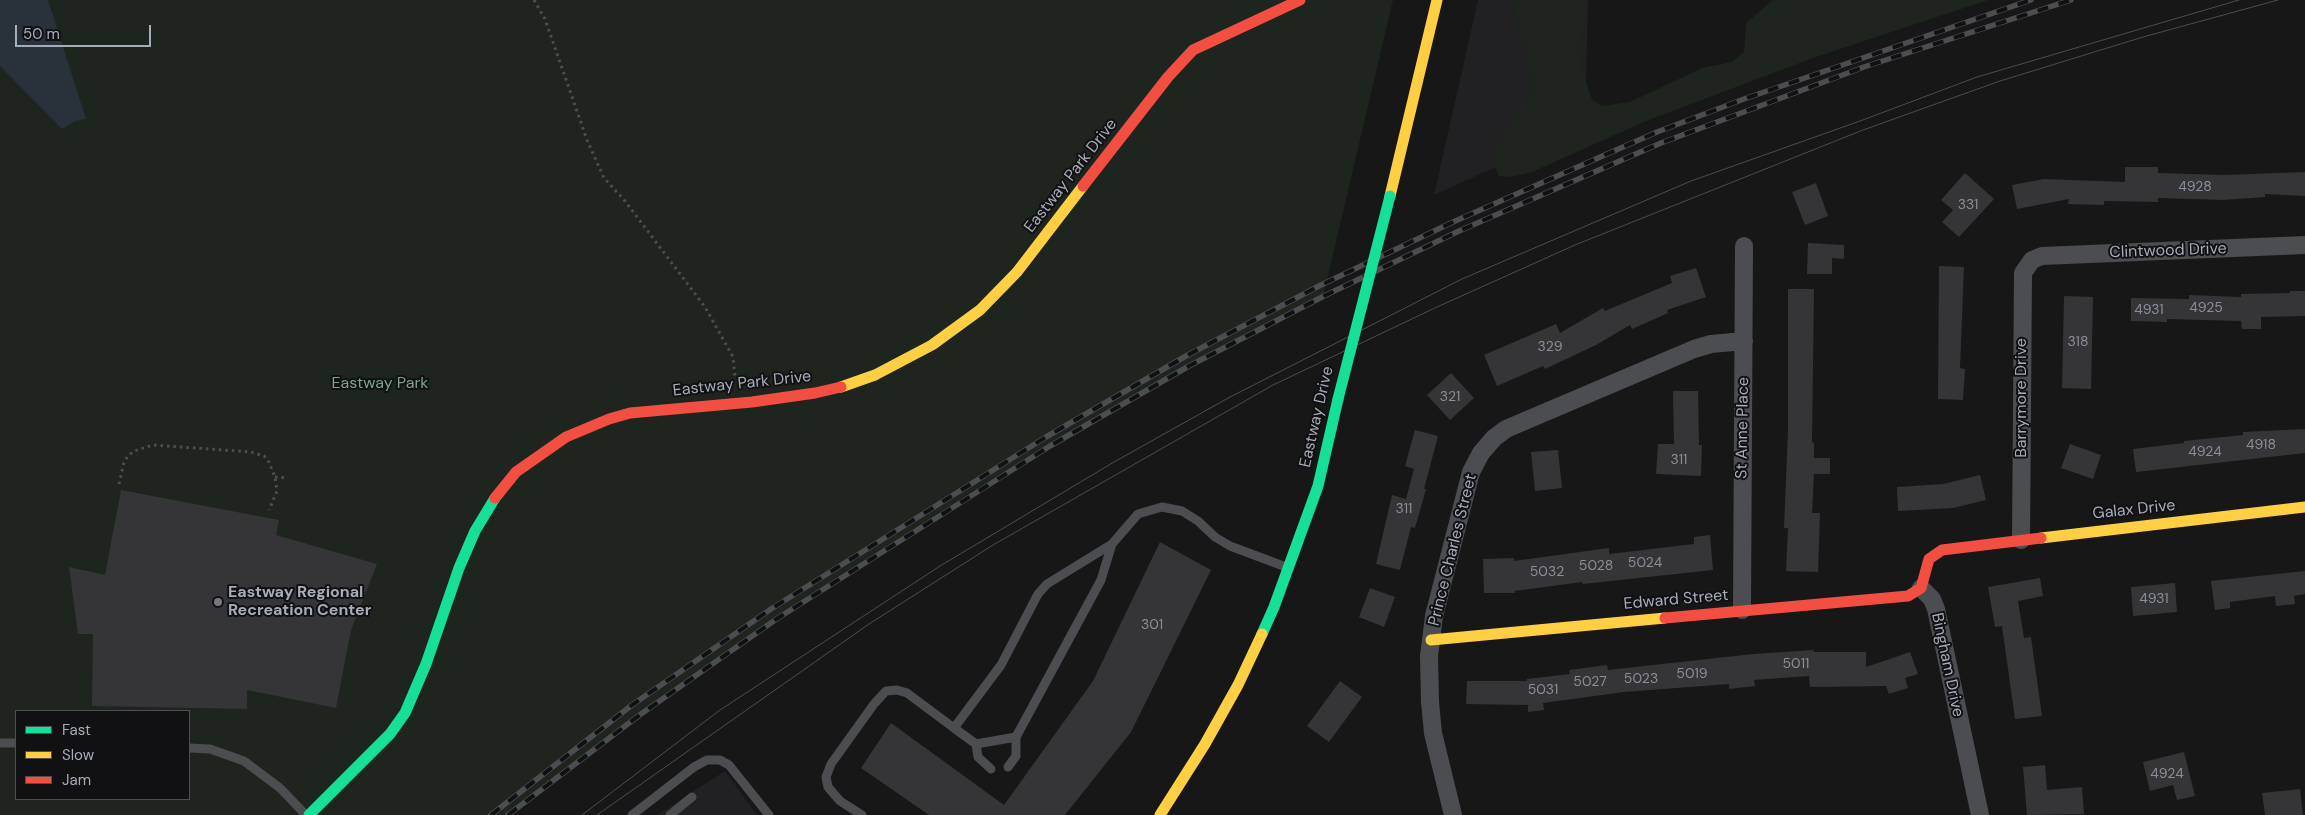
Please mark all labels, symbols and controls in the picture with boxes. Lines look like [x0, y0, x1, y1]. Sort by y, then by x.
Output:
scale bar [18, 15, 154, 47]
text: 50 m [23, 24, 60, 44]
street label: Eastway Park Drive [1021, 115, 1121, 237]
house number: 4928 [2178, 179, 2212, 195]
house number: 331 [1958, 197, 1978, 213]
street label: Clintwood Drive [2109, 239, 2227, 263]
house number: 4925 [2189, 300, 2223, 316]
house number: 4931 [2134, 302, 2164, 318]
house number: 318 [2068, 334, 2088, 350]
street label: Barrymore Drive [2012, 338, 2032, 458]
house number: 329 [1538, 339, 1562, 355]
street label: Eastway Drive [1296, 365, 1338, 469]
street label: Eastway Park Drive [672, 367, 812, 401]
park label: Eastway Park [332, 374, 428, 394]
street label: St Anne Place [1733, 377, 1753, 479]
house number: 321 [1440, 389, 1460, 405]
house number: 4918 [2246, 437, 2276, 453]
house number: 4924 [2188, 444, 2222, 460]
house number: 311 [1671, 452, 1687, 468]
street label: Prince Charles Street [1425, 472, 1481, 628]
street label: Galax Drive [2092, 496, 2176, 524]
house number: 311 [1396, 501, 1412, 517]
house number: 5024 [1628, 555, 1662, 571]
house number: 5028 [1579, 558, 1613, 574]
house number: 5032 [1530, 564, 1564, 580]
place label: Eastway Regional Recreation Center [228, 583, 371, 621]
street label: Edward Street [1623, 586, 1729, 614]
house number: 4931 [2139, 591, 2169, 607]
marker: Eastway Regional Recreation Center [212, 596, 224, 608]
street label: Bingham Drive [1927, 611, 1967, 719]
house number: 301 [1141, 617, 1163, 633]
house number: 5011 [1783, 656, 1809, 672]
house number: 5019 [1676, 666, 1708, 682]
house number: 5023 [1624, 671, 1658, 687]
house number: 5027 [1573, 674, 1607, 690]
house number: 5031 [1528, 682, 1558, 698]
legend [15, 710, 190, 800]
text: Fast [62, 720, 91, 740]
text: Slow [62, 745, 94, 765]
house number: 4924 [2150, 766, 2184, 782]
text: Jam [62, 770, 91, 790]

